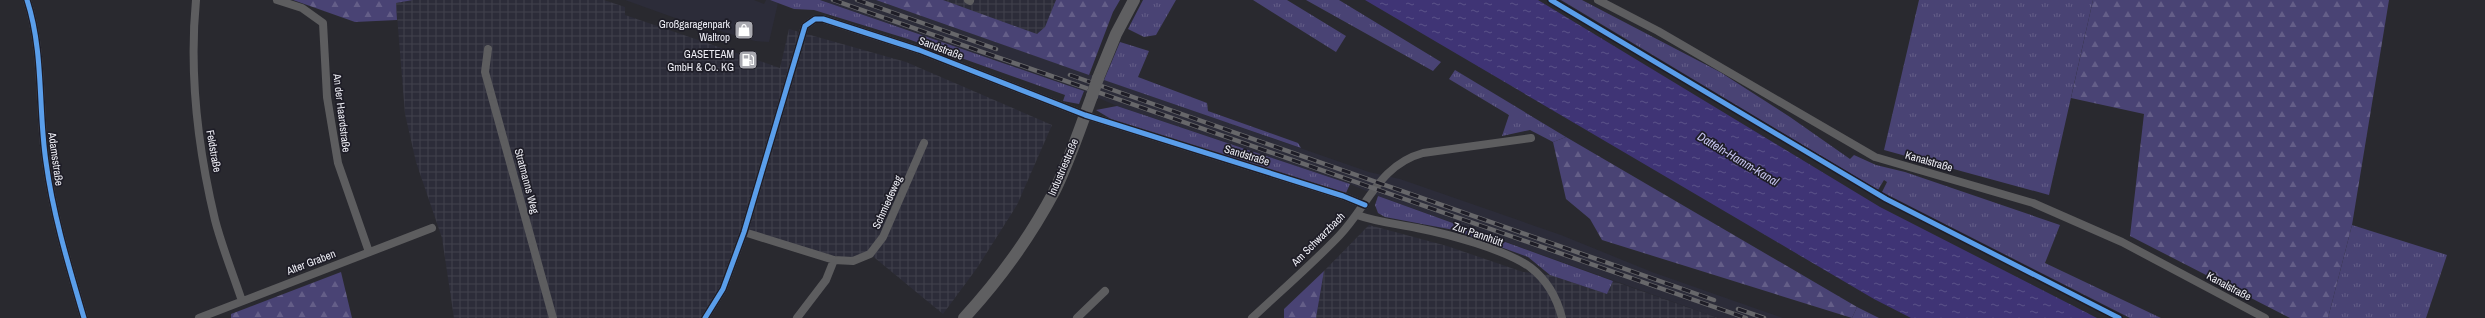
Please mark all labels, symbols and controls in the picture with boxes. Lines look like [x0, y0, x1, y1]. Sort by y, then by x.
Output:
place label: Großgaragenpark Waltrop [659, 17, 730, 44]
shop icon: Großgaragenpark Waltrop [733, 19, 755, 41]
street label: Sandstraße [917, 33, 965, 63]
place label: GASETEAM GmbH & Co. KG [667, 47, 734, 74]
fuel station icon: GASETEAM GmbH & Co. KG [737, 49, 759, 71]
street label: An der Haardstraße [330, 72, 354, 153]
water label: Datteln-Hamm-Kanal [1695, 128, 1782, 190]
street label: Feldstraße [203, 129, 225, 173]
street label: Adamsstraße [45, 130, 67, 187]
street label: Industriestraße [1045, 136, 1081, 198]
street label: Sandstraße [1223, 141, 1271, 169]
street label: Stratmanns Weg [512, 147, 542, 215]
street label: Kanalstraße [1904, 148, 1954, 174]
street label: Schmiedeweg [869, 173, 905, 231]
street label: Am Schwarzbach [1288, 209, 1348, 269]
street label: Zur Pannhütt [1451, 219, 1505, 249]
street label: Alter Graben [284, 246, 337, 278]
street label: Kanalstraße [2204, 268, 2254, 304]

